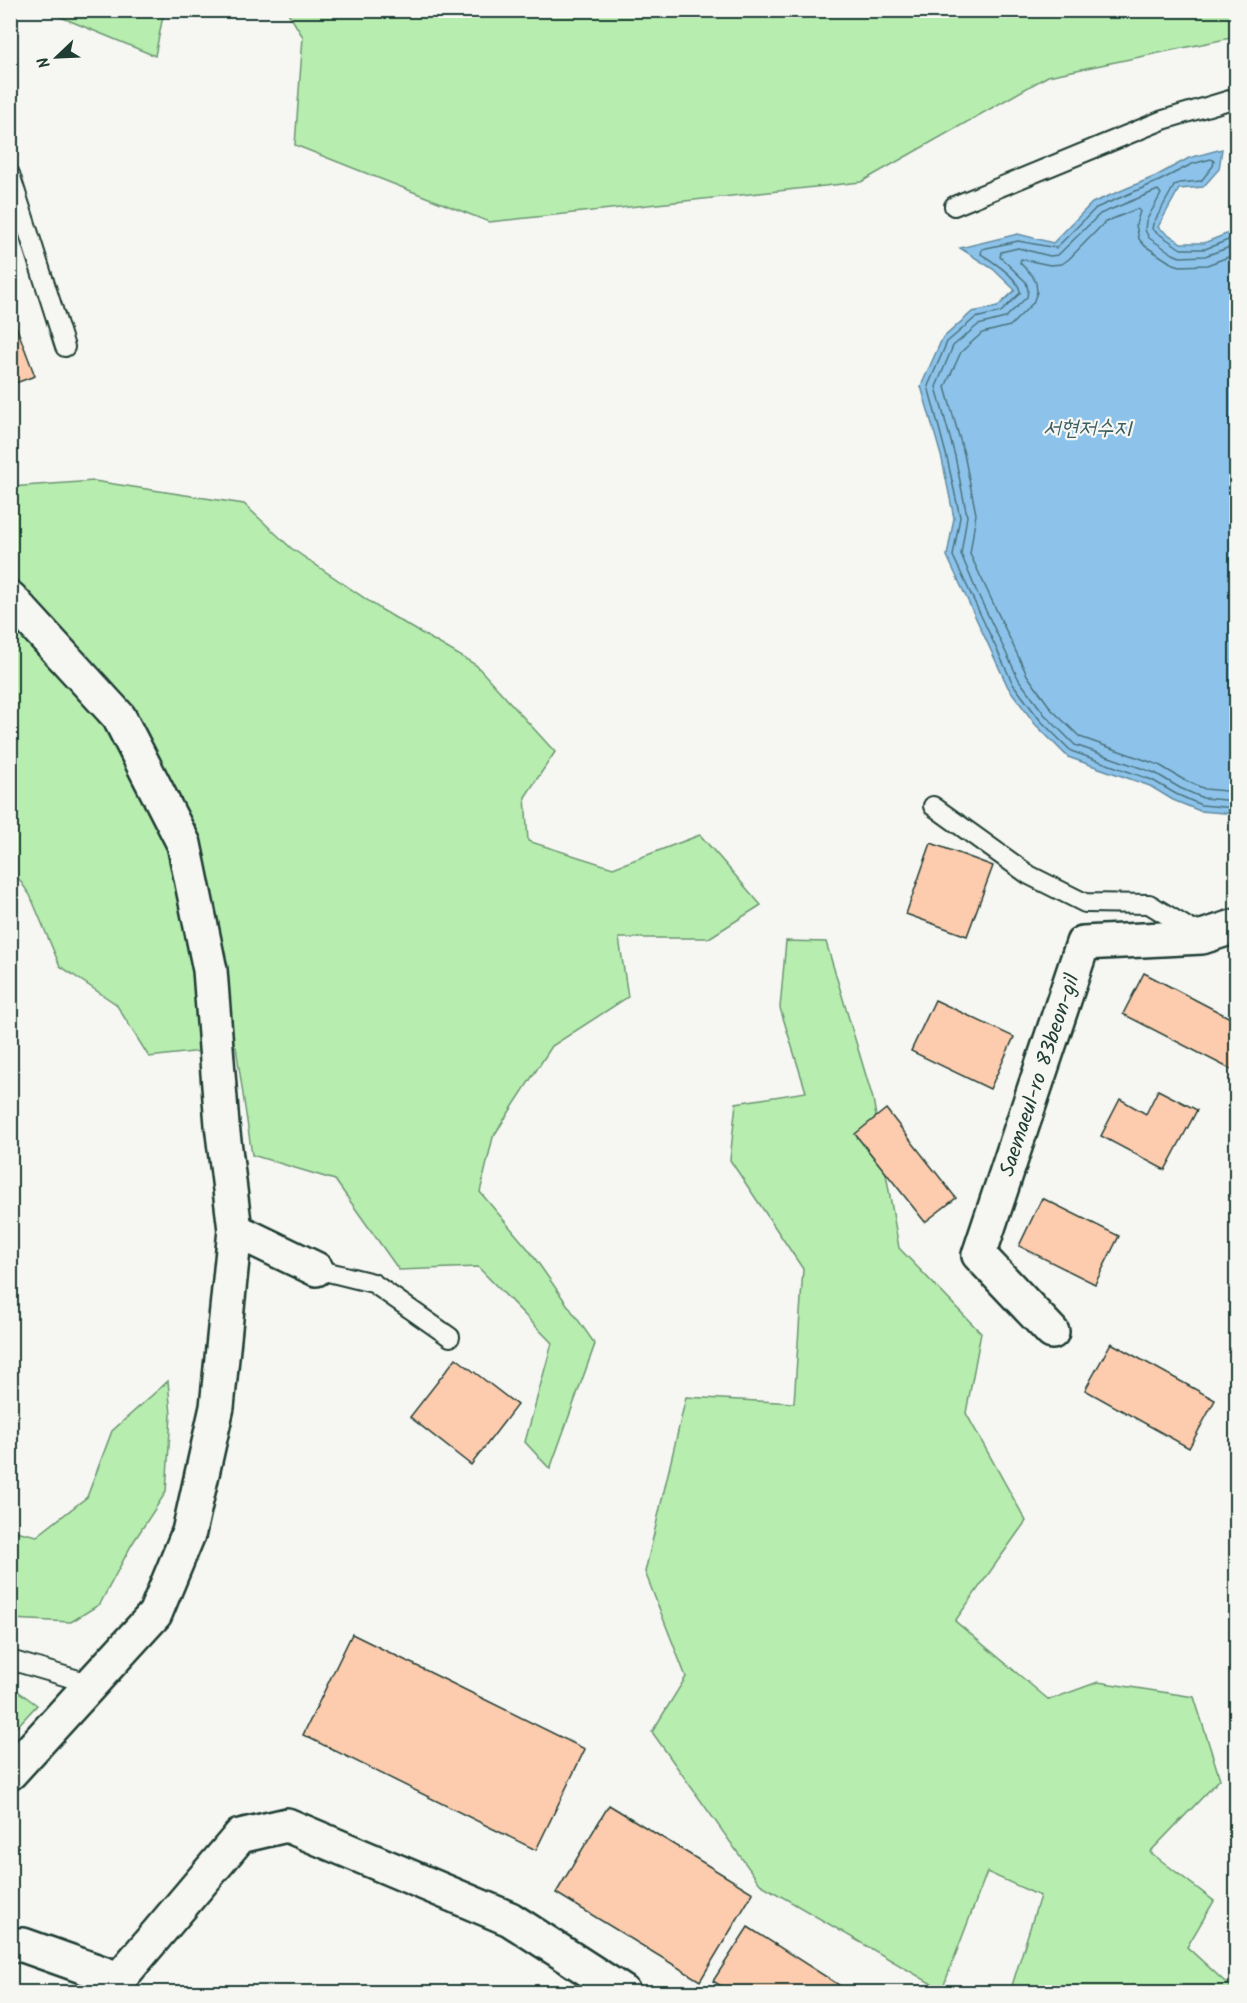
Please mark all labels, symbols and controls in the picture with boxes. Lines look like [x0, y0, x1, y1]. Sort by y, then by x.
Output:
north arrow [27, 27, 87, 87]
text: N [31, 53, 58, 72]
water label: 서현저수지 [1043, 412, 1134, 447]
street label: Saemaeul-ro 83beon-gil [991, 970, 1090, 1181]

